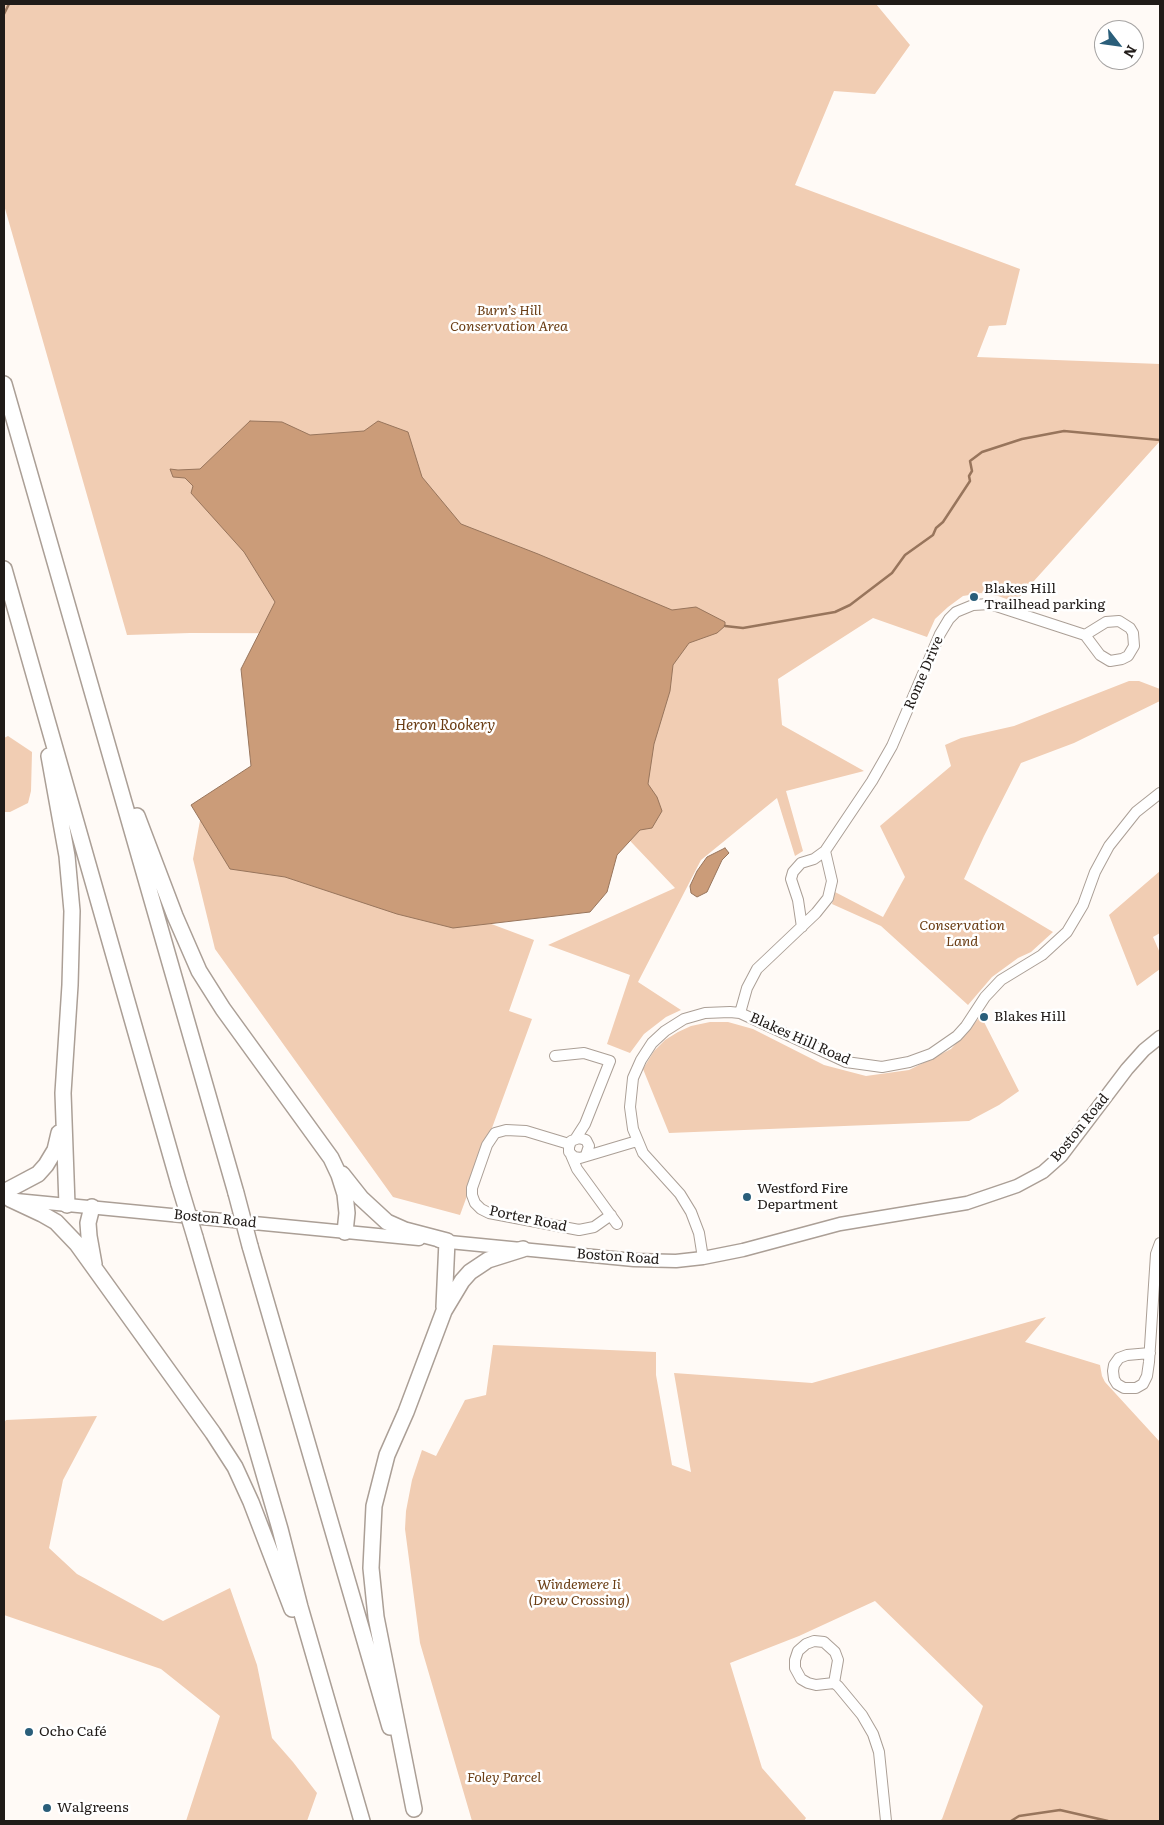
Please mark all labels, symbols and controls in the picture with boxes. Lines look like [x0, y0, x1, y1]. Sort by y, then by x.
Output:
north arrow [1094, 20, 1144, 70]
text: N [1120, 42, 1143, 62]
park label: Burn’s Hill Conservation Area [450, 303, 568, 336]
place label: Blakes Hill Trailhead parking [984, 581, 1105, 614]
marker: Blakes Hill Trailhead parking [968, 591, 980, 603]
street label: Rome Drive [901, 634, 947, 712]
water label: Heron Rookery [395, 717, 495, 735]
park label: Conservation Land [919, 918, 1005, 950]
street label: Blakes Hill Road [747, 1009, 853, 1069]
place label: Blakes Hill [994, 1009, 1066, 1025]
marker: Blakes Hill [978, 1011, 990, 1023]
street label: Boston Road [1047, 1090, 1113, 1166]
place label: Westford Fire Department [757, 1181, 848, 1214]
marker: Westford Fire Department [741, 1191, 753, 1203]
street label: Porter Road [488, 1203, 568, 1235]
street label: Boston Road [173, 1206, 257, 1232]
street label: Boston Road [576, 1246, 660, 1268]
park label: Windemere Ii (Drew Crossing) [528, 1577, 630, 1610]
place label: Ocho Café [39, 1724, 106, 1740]
marker: Ocho Café [23, 1726, 35, 1738]
park label: Foley Parcel [467, 1770, 541, 1786]
place label: Walgreens [57, 1800, 128, 1816]
marker: Walgreens [41, 1802, 53, 1814]

